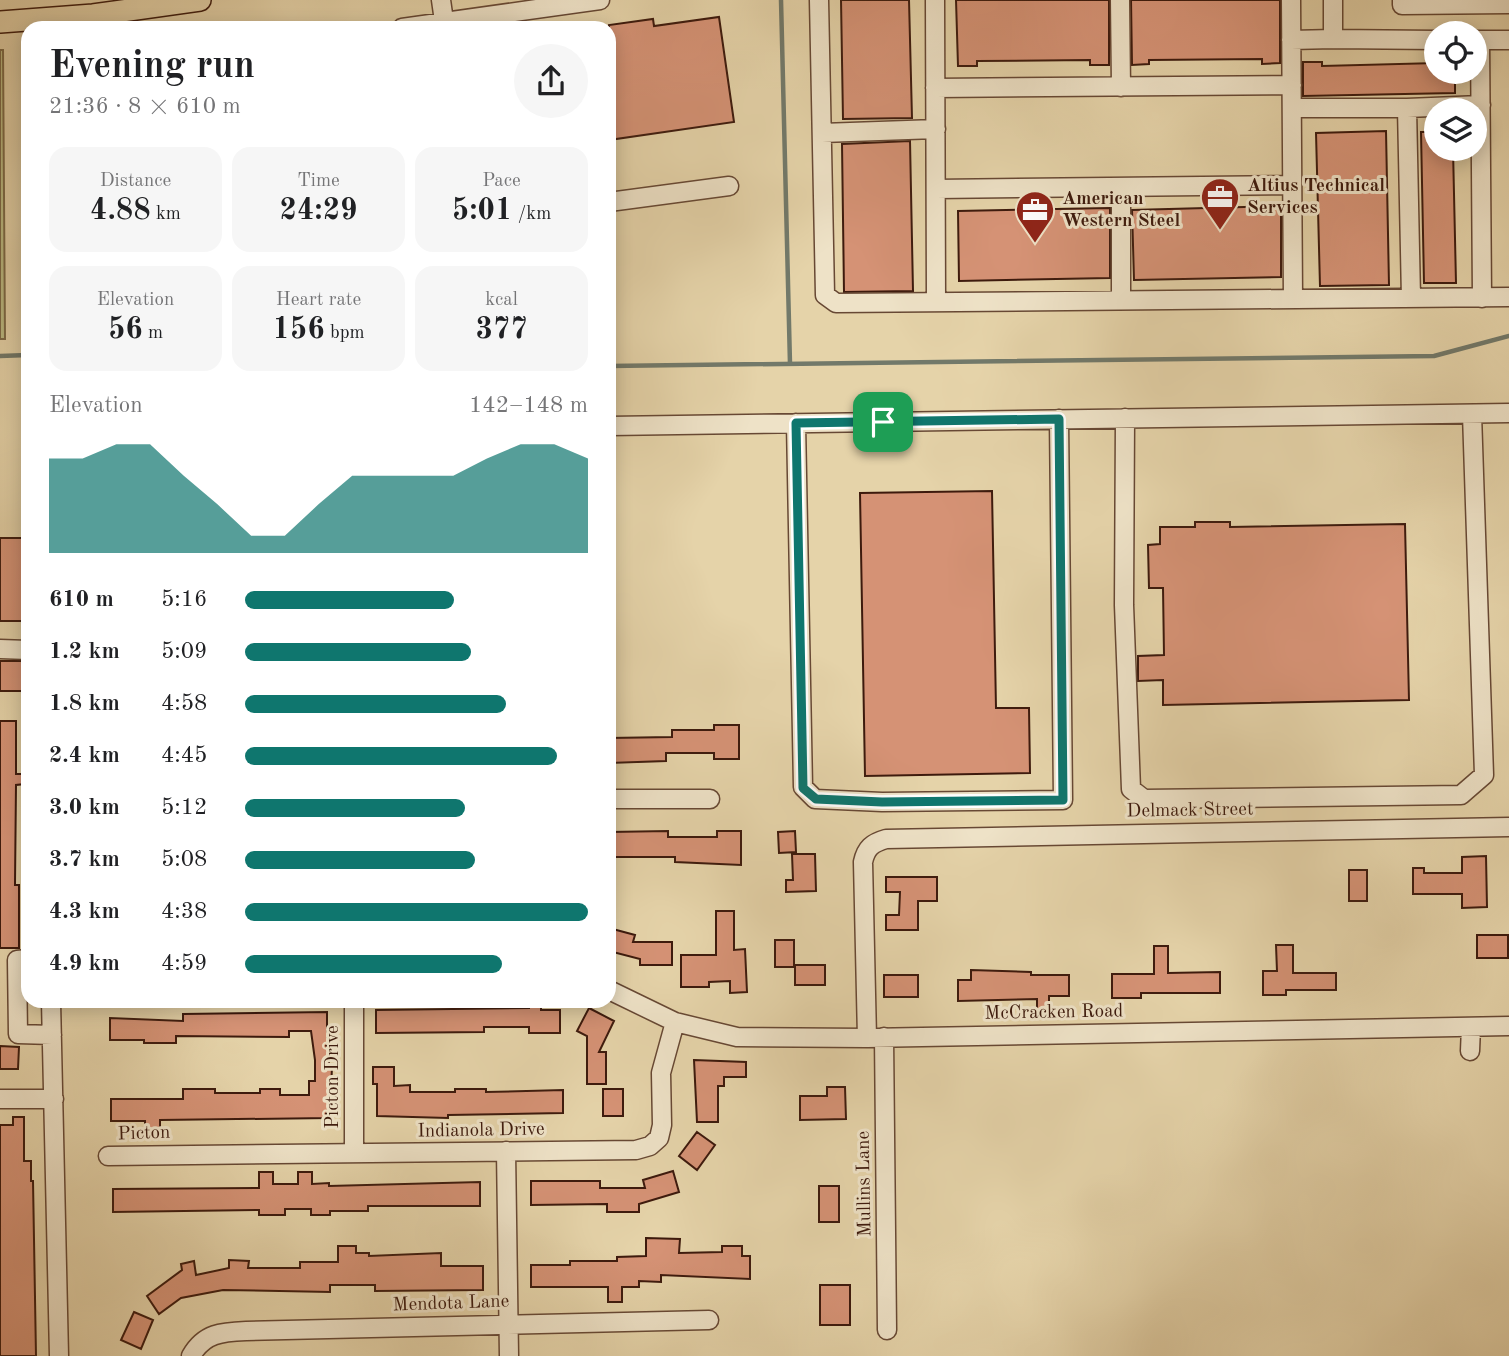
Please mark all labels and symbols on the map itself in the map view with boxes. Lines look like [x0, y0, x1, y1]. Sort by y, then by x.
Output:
office icon: Altius Technical Services [1199, 176, 1241, 231]
place label: Altius Technical Services [1247, 177, 1385, 218]
office icon: American Western Steel [1014, 189, 1056, 244]
place label: American Western Steel [1062, 190, 1180, 231]
pin [853, 392, 913, 452]
street label: Delmack Street [1126, 800, 1254, 822]
street label: McCracken Road [984, 1002, 1124, 1024]
street label: Picton Drive [324, 1025, 343, 1129]
street label: Indianola Drive [417, 1120, 545, 1142]
street label: Picton [117, 1124, 171, 1144]
street label: Mullins Lane [855, 1131, 875, 1237]
street label: Mendota Lane [392, 1292, 510, 1316]

